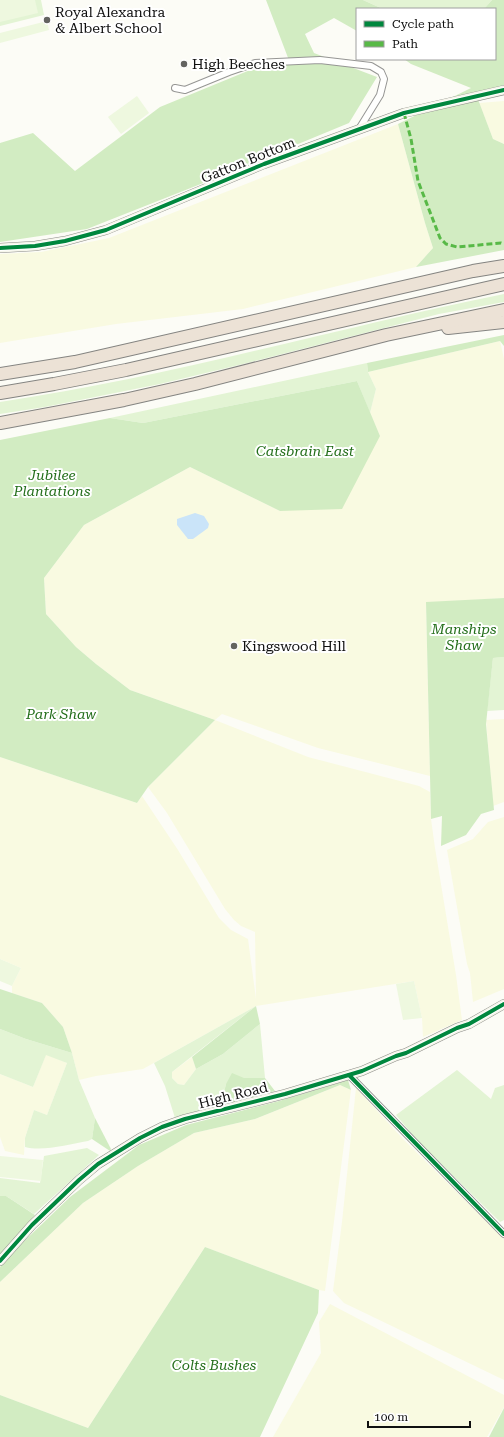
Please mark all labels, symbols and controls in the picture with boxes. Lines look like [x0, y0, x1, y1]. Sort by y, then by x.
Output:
place label: Royal Alexandra & Albert School [55, 4, 165, 36]
legend [356, 8, 496, 60]
marker: Royal Alexandra & Albert School [42, 15, 52, 25]
text: Cycle path [392, 17, 454, 31]
text: Path [392, 37, 418, 51]
place label: High Beeches [192, 56, 285, 72]
marker: High Beeches [179, 59, 189, 69]
street label: Gatton Bottom [199, 134, 298, 186]
park label: Catsbrain East [256, 443, 355, 459]
park label: Jubilee Plantations [13, 467, 91, 499]
park label: Manships Shaw [431, 621, 497, 653]
place label: Kingswood Hill [242, 638, 347, 654]
marker: Kingswood Hill [229, 641, 239, 651]
park label: Park Shaw [25, 706, 96, 722]
street label: High Road [197, 1079, 269, 1111]
park label: Colts Bushes [172, 1357, 257, 1373]
scale bar [368, 1403, 470, 1429]
text: 100 m [374, 1410, 408, 1424]

